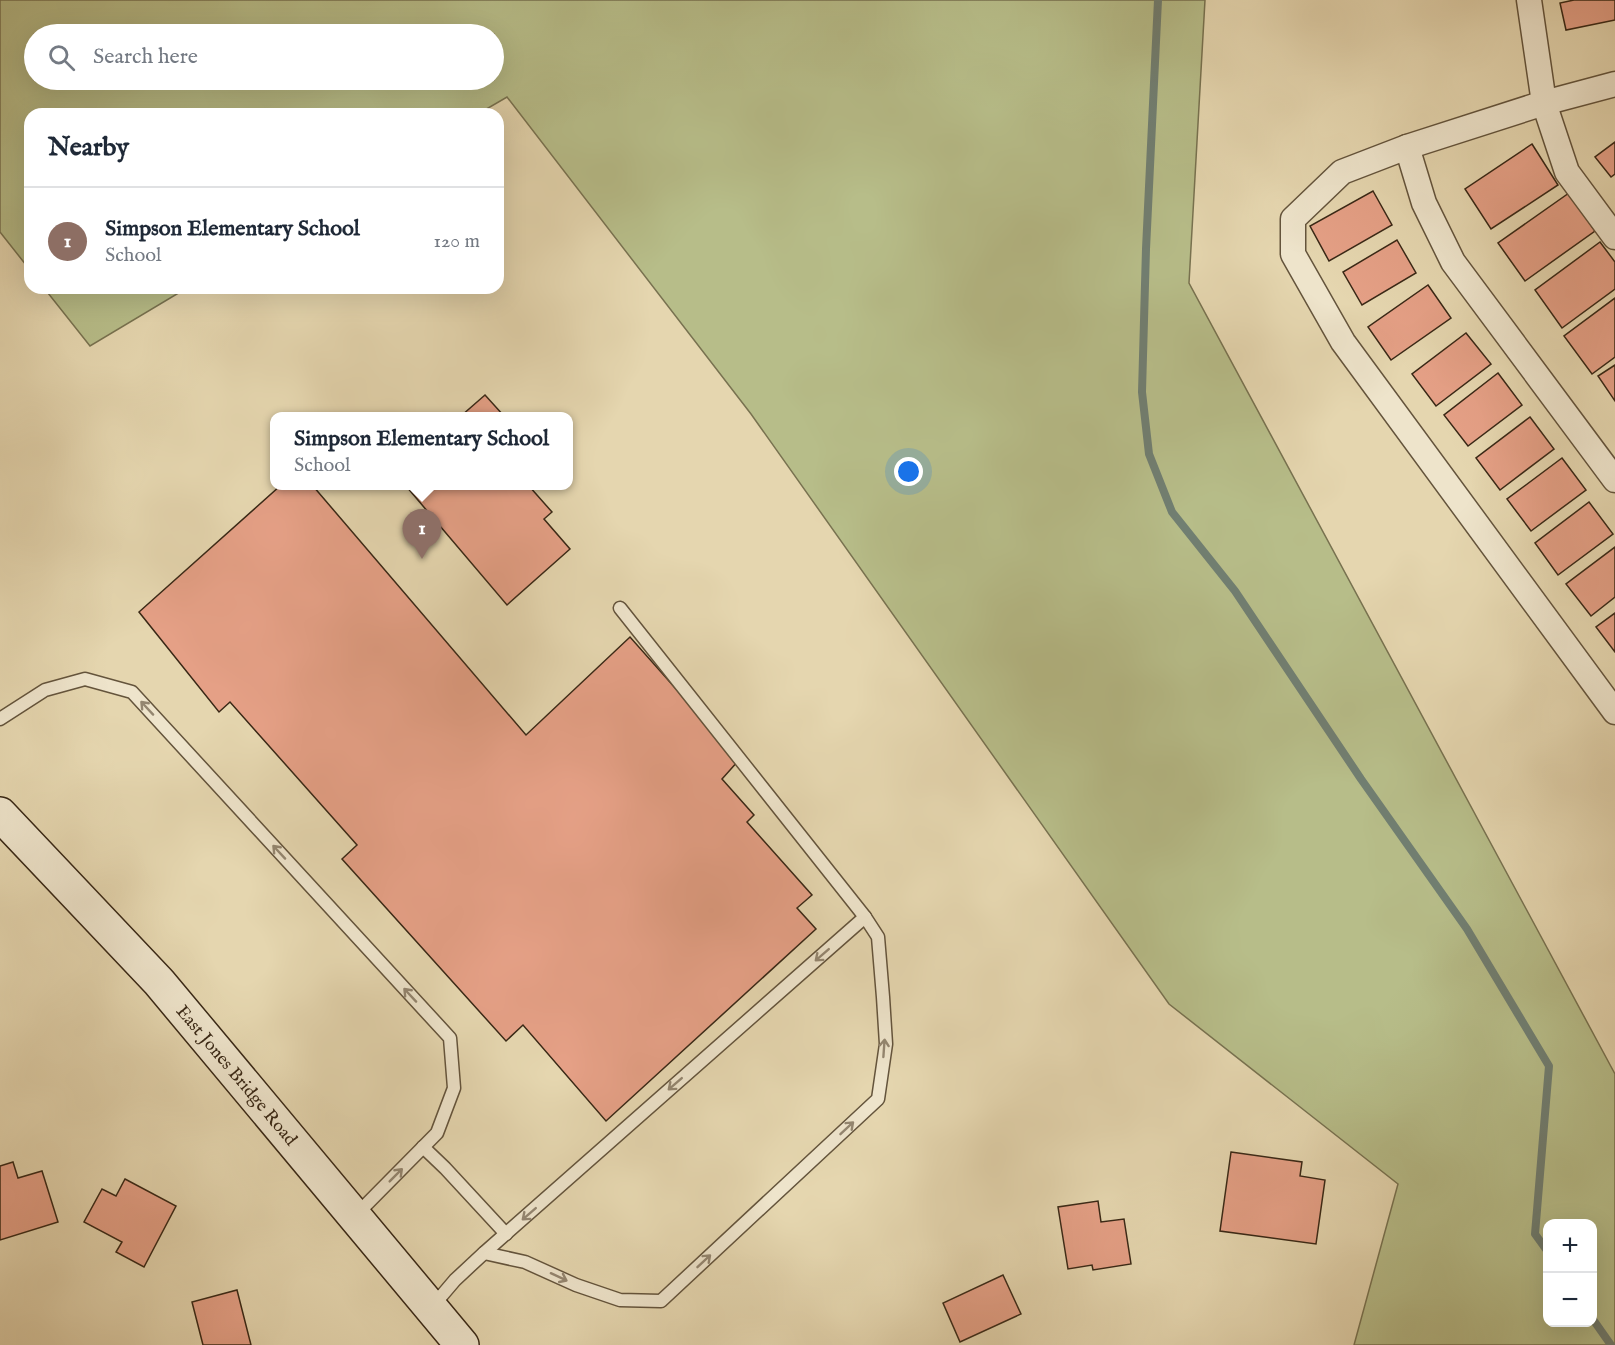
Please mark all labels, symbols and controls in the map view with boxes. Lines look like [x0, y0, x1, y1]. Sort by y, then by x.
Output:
search box [24, 24, 504, 90]
icon: search [45, 41, 78, 74]
text: Search here [93, 43, 198, 71]
text: Nearby [48, 131, 129, 164]
text: Simpson Elementary School [105, 215, 360, 243]
text: 1 [64, 229, 71, 254]
text: 120 m [434, 229, 480, 254]
text: School [105, 243, 161, 268]
popup [270, 412, 573, 490]
text: Simpson Elementary School [294, 425, 549, 453]
text: School [294, 453, 350, 478]
your location [894, 457, 923, 486]
pin: 1 [402, 510, 442, 559]
one-way arrow [140, 701, 154, 716]
one-way arrow [272, 845, 286, 860]
one-way arrow [814, 948, 829, 962]
one-way arrow [403, 988, 418, 1003]
street label: East Jones Bridge Road [170, 1001, 302, 1151]
one-way arrow [879, 1038, 890, 1058]
one-way arrow [667, 1078, 683, 1091]
one-way arrow [839, 1121, 854, 1135]
one-way arrow [388, 1167, 403, 1182]
one-way arrow [522, 1207, 537, 1221]
map controls [1543, 1219, 1597, 1327]
button: + [1543, 1219, 1597, 1273]
one-way arrow [696, 1254, 711, 1268]
one-way arrow [550, 1272, 568, 1284]
button: − [1543, 1273, 1597, 1327]

